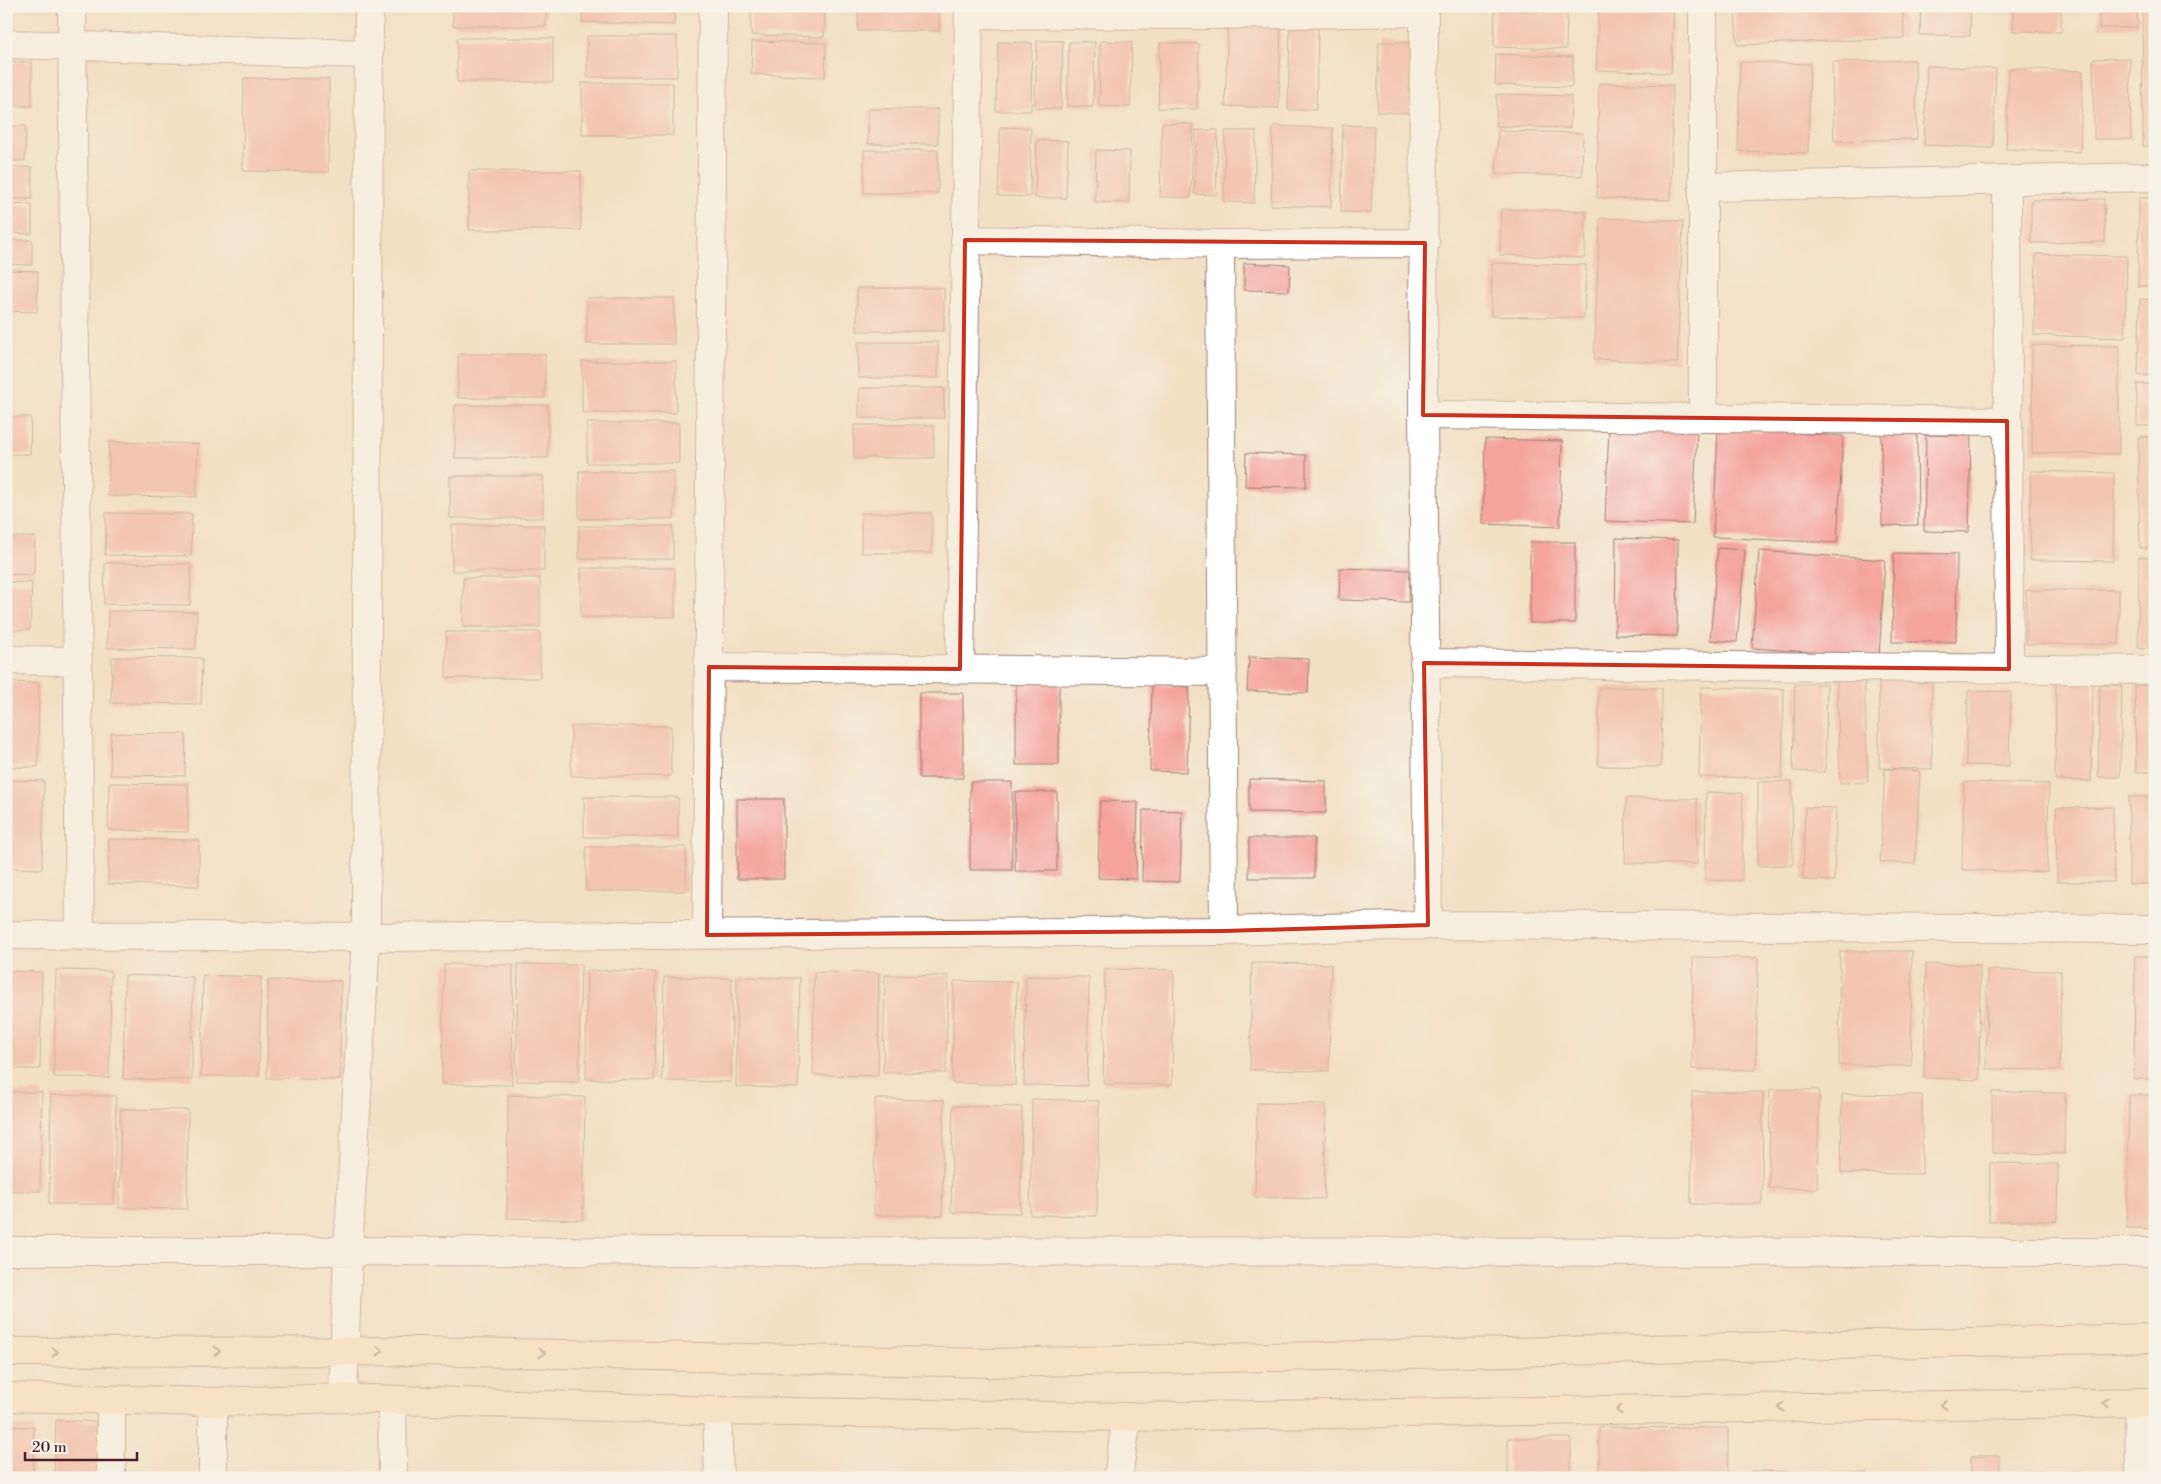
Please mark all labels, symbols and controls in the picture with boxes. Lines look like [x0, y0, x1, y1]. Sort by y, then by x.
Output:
one-way arrow [214, 1346, 222, 1356]
one-way arrow [376, 1346, 384, 1356]
one-way arrow [52, 1347, 59, 1357]
one-way arrow [539, 1348, 547, 1359]
one-way arrow [2102, 1398, 2110, 1408]
one-way arrow [1939, 1400, 1947, 1410]
one-way arrow [1777, 1402, 1784, 1412]
one-way arrow [1614, 1405, 1622, 1415]
scale bar [25, 1429, 138, 1461]
text: 20 m [32, 1438, 67, 1457]

